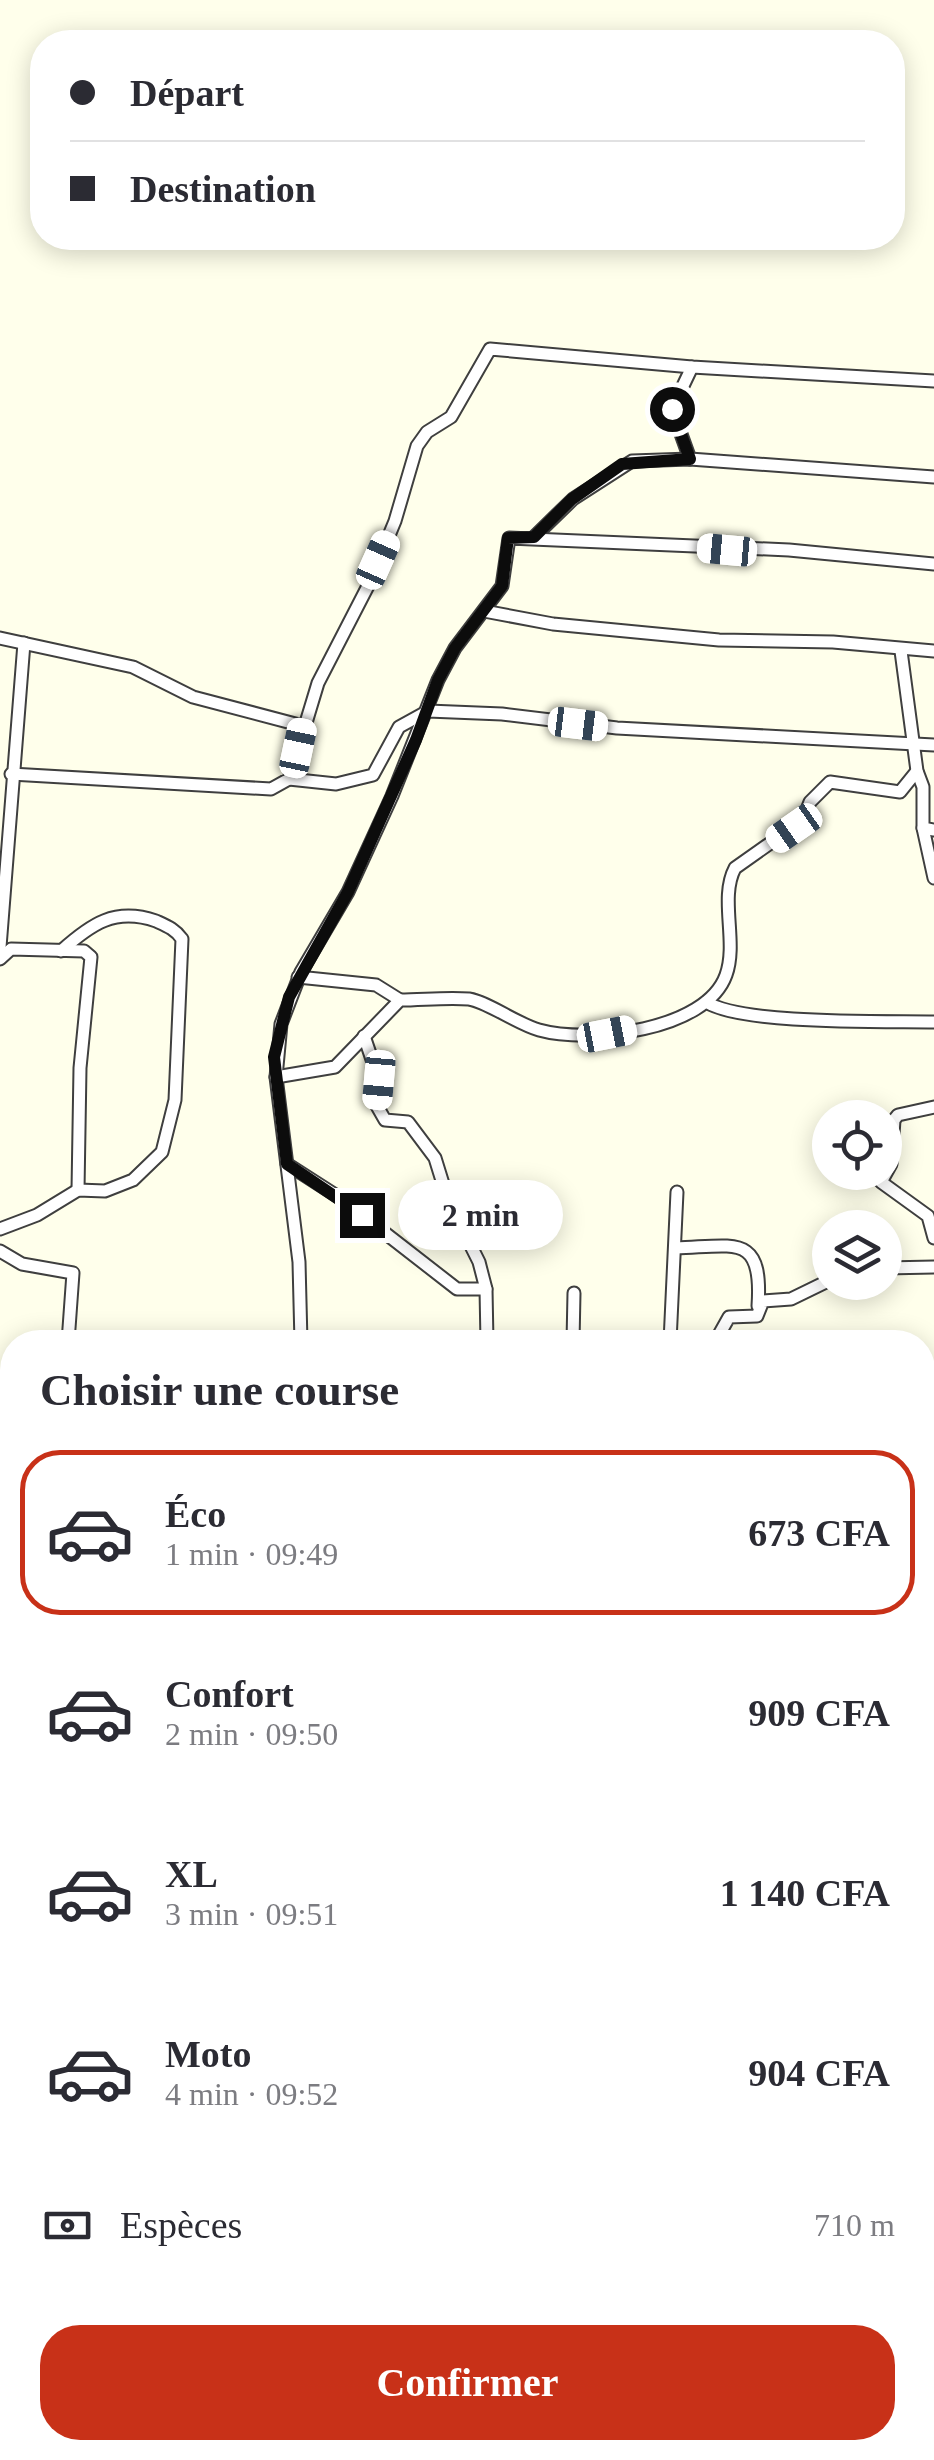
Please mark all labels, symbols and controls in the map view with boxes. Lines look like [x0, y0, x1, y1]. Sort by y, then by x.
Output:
text: Départ [130, 72, 244, 114]
text: Destination [130, 168, 316, 210]
route start [650, 387, 695, 432]
car [352, 526, 404, 594]
car [696, 532, 758, 568]
car [546, 705, 610, 743]
car [277, 716, 319, 780]
car [761, 799, 827, 857]
car [575, 1014, 639, 1054]
car [361, 1049, 397, 1111]
map controls [812, 1100, 902, 1300]
button: locate [812, 1100, 902, 1190]
callout: 2 min [397, 1180, 562, 1250]
route end [340, 1193, 385, 1238]
text: 2 min [442, 1197, 519, 1233]
button: layers [812, 1210, 902, 1300]
text: Choisir une course [40, 1365, 399, 1415]
icon: car [45, 1488, 135, 1578]
text: Éco [165, 1493, 226, 1535]
text: 673 CFA [748, 1512, 890, 1554]
text: 1 min · 09:49 [165, 1536, 338, 1572]
icon: car [45, 1668, 135, 1758]
text: Confort [165, 1673, 294, 1715]
text: 909 CFA [748, 1692, 890, 1734]
text: 2 min · 09:50 [165, 1716, 338, 1752]
icon: car [45, 1848, 135, 1938]
text: XL [165, 1853, 218, 1895]
text: 1 140 CFA [720, 1872, 890, 1914]
text: 3 min · 09:51 [165, 1896, 338, 1932]
icon: car [45, 2028, 135, 2118]
text: Moto [165, 2033, 252, 2075]
text: 904 CFA [748, 2052, 890, 2094]
text: 4 min · 09:52 [165, 2076, 338, 2112]
icon: cash [40, 2198, 95, 2253]
text: Espèces [120, 2204, 242, 2246]
text: 710 m [814, 2207, 895, 2243]
button: Confirmer [40, 2325, 895, 2440]

